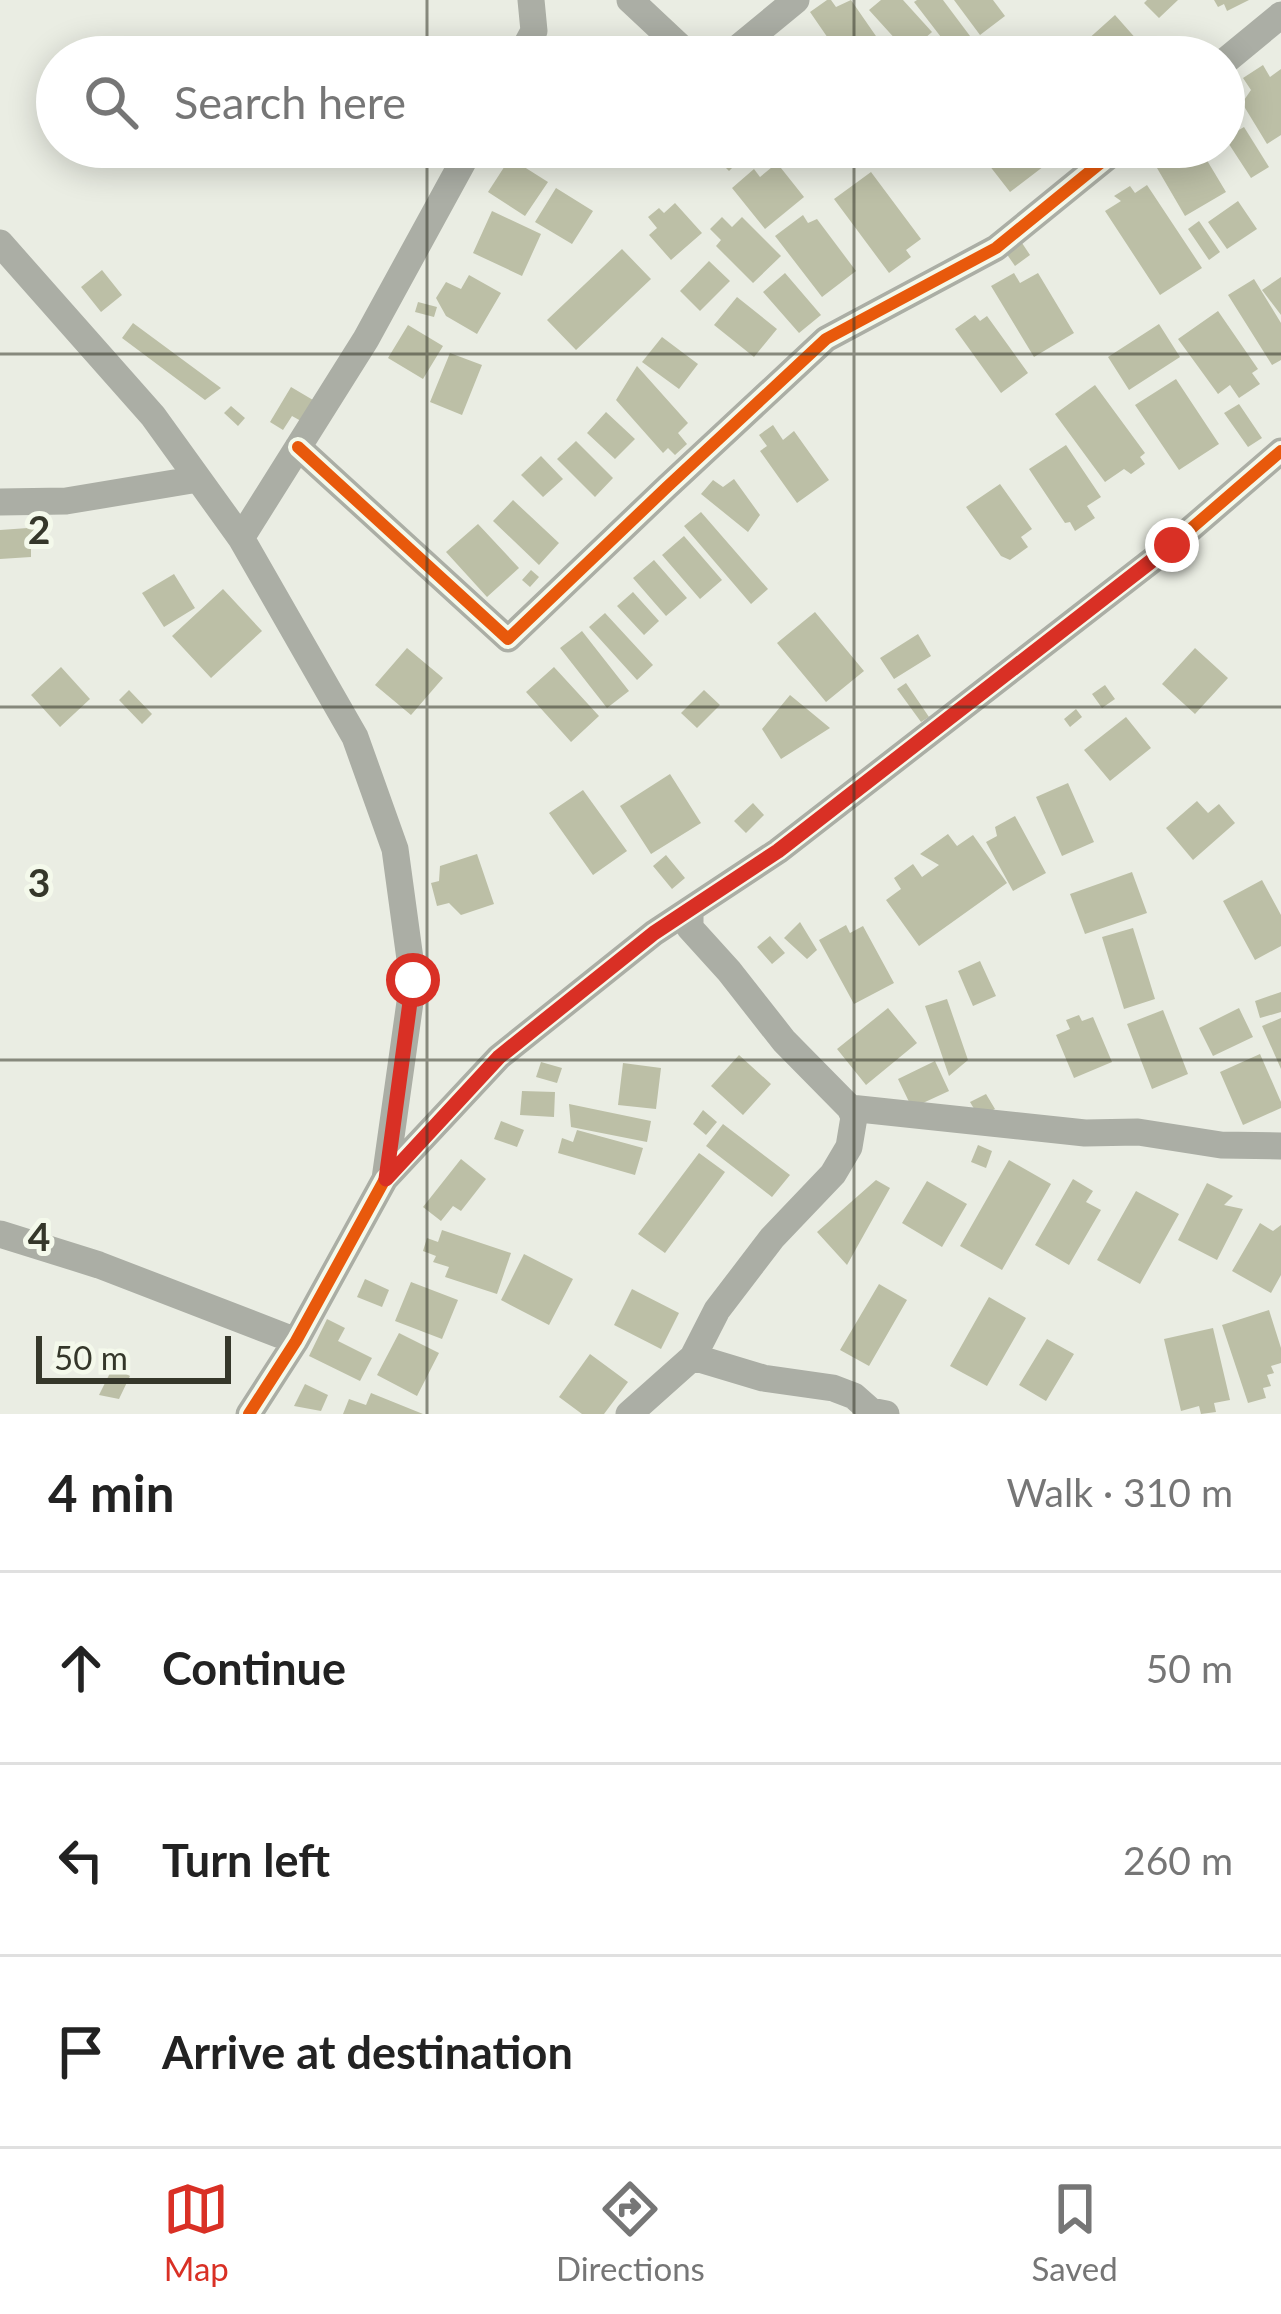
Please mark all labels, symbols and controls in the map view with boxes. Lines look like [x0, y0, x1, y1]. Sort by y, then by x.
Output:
search box [36, 36, 1245, 168]
icon: search [78, 69, 144, 135]
text: Search here [174, 75, 406, 129]
text: 2 [28, 506, 50, 552]
route end [1145, 518, 1199, 572]
text: 3 [28, 859, 50, 905]
route start [386, 953, 440, 1007]
text: 4 [28, 1213, 50, 1259]
scale bar [36, 1330, 231, 1383]
text: 50 m [54, 1337, 128, 1377]
text: 4 min [48, 1462, 174, 1523]
text: Walk · 310 m [1006, 1469, 1233, 1515]
icon: ahead [48, 1635, 114, 1701]
text: Continue [162, 1641, 346, 1695]
text: 50 m [1146, 1645, 1233, 1691]
icon: left [48, 1827, 114, 1893]
text: Turn left [162, 1833, 330, 1887]
text: 260 m [1123, 1837, 1233, 1883]
icon: arrive [48, 2019, 114, 2085]
text: Arrive at destination [162, 2025, 573, 2079]
tab: Map [163, 2176, 229, 2288]
tab: Directions [556, 2176, 705, 2288]
tab: Saved [1031, 2176, 1118, 2288]

